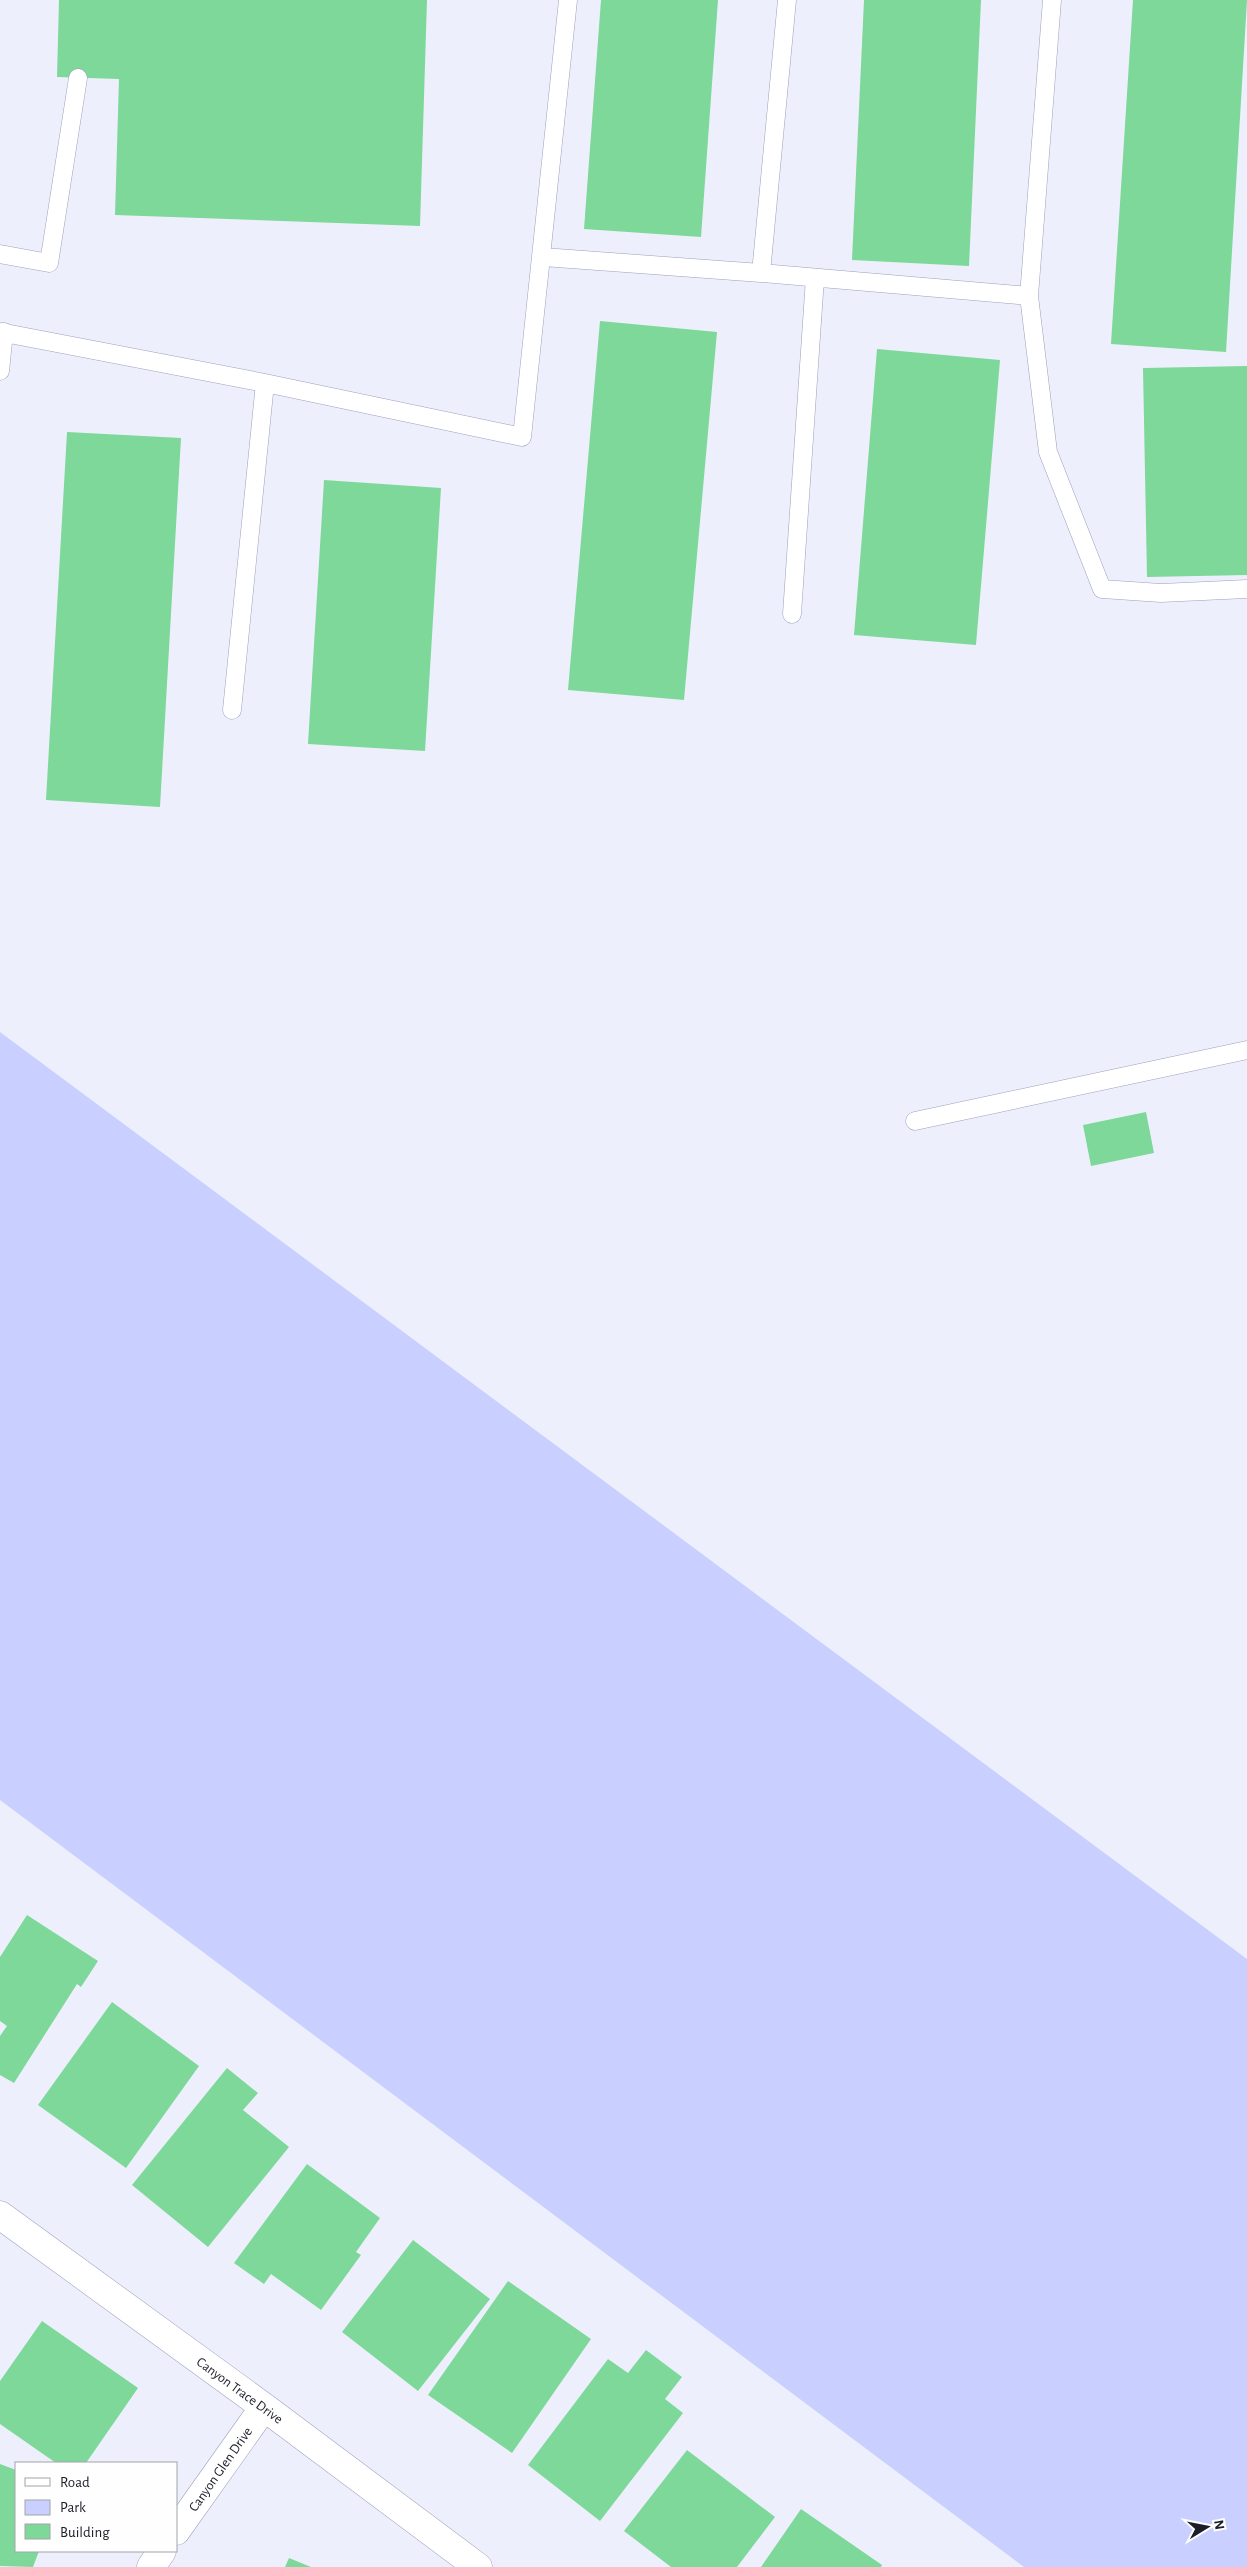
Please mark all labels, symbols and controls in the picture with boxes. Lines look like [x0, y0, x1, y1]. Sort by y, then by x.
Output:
street label: Canyon Trace Drive [194, 2355, 285, 2427]
street label: Canyon Glen Drive [187, 2425, 255, 2514]
legend [15, 2462, 178, 2552]
text: Road [60, 2475, 90, 2490]
text: Park [60, 2500, 86, 2515]
north arrow [1182, 2502, 1232, 2552]
text: N [1211, 2519, 1227, 2531]
text: Building [60, 2525, 110, 2540]

